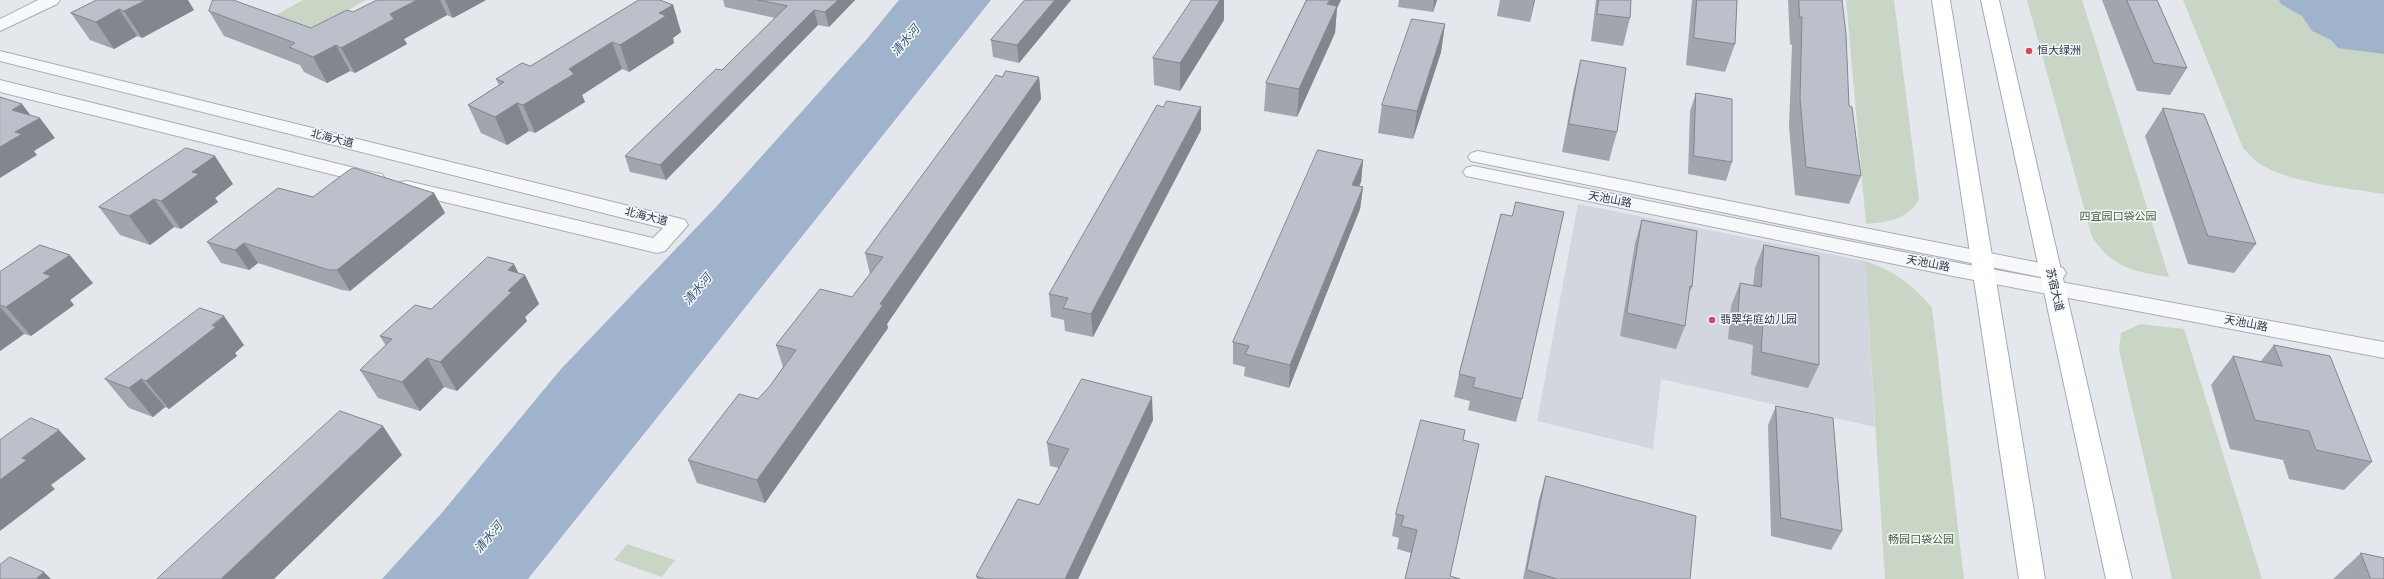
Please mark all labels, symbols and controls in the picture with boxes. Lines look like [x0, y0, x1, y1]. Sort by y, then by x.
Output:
water label: 清水河 [889, 23, 923, 59]
place label: 恒大绿洲 [2037, 44, 2081, 58]
marker: 恒大绿洲 [2024, 46, 2034, 56]
street label: 北海大道 [309, 127, 355, 151]
street label: 天池山路 [1587, 189, 1633, 211]
street label: 北海大道 [623, 205, 669, 229]
park label: 四宜园口袋公园 [2080, 210, 2156, 224]
street label: 天池山路 [1905, 253, 1951, 275]
street label: 苏宿大道 [2043, 267, 2065, 313]
water label: 清水河 [681, 272, 715, 308]
place label: 翡翠华庭幼儿园 [1720, 313, 1797, 327]
street label: 天池山路 [2223, 313, 2269, 335]
marker: 翡翠华庭幼儿园 [1707, 315, 1717, 325]
water label: 清水河 [472, 520, 506, 556]
park label: 畅园口袋公园 [1888, 533, 1954, 547]

